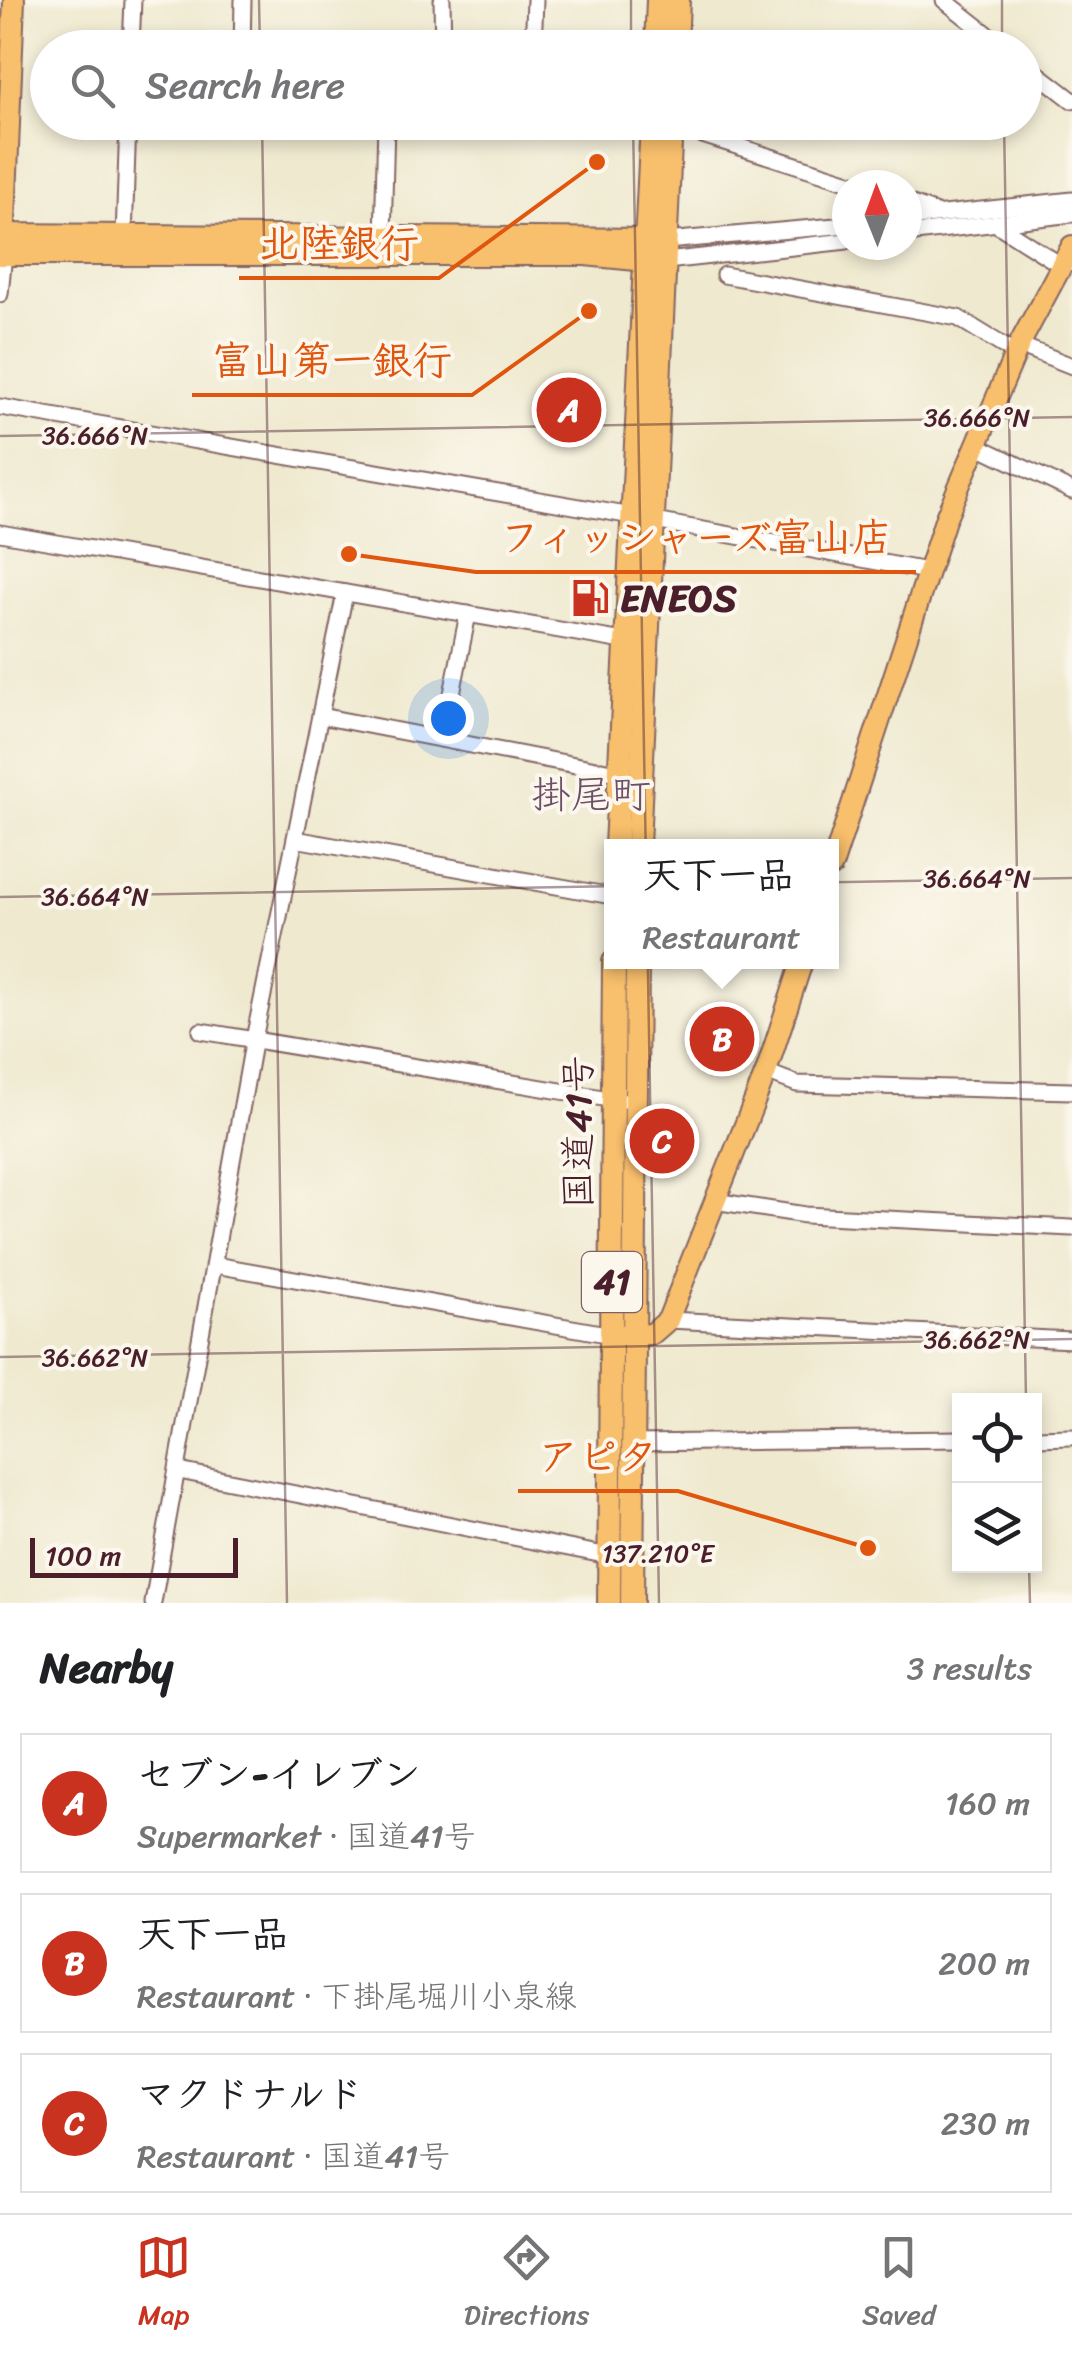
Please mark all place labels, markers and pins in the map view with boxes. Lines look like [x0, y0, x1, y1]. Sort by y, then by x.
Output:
callout: 北陸銀行 [239, 208, 439, 278]
callout: 富山第一銀行 [192, 325, 472, 395]
pin: A [536, 372, 602, 448]
callout: フィッシャーズ富山店 [476, 502, 916, 572]
place label: ENEOS [620, 565, 737, 632]
fuel station icon: ENEOS [569, 577, 611, 619]
pin: B [690, 1002, 754, 1076]
pin: C [630, 1104, 694, 1178]
callout: アピタ [518, 1421, 678, 1491]

